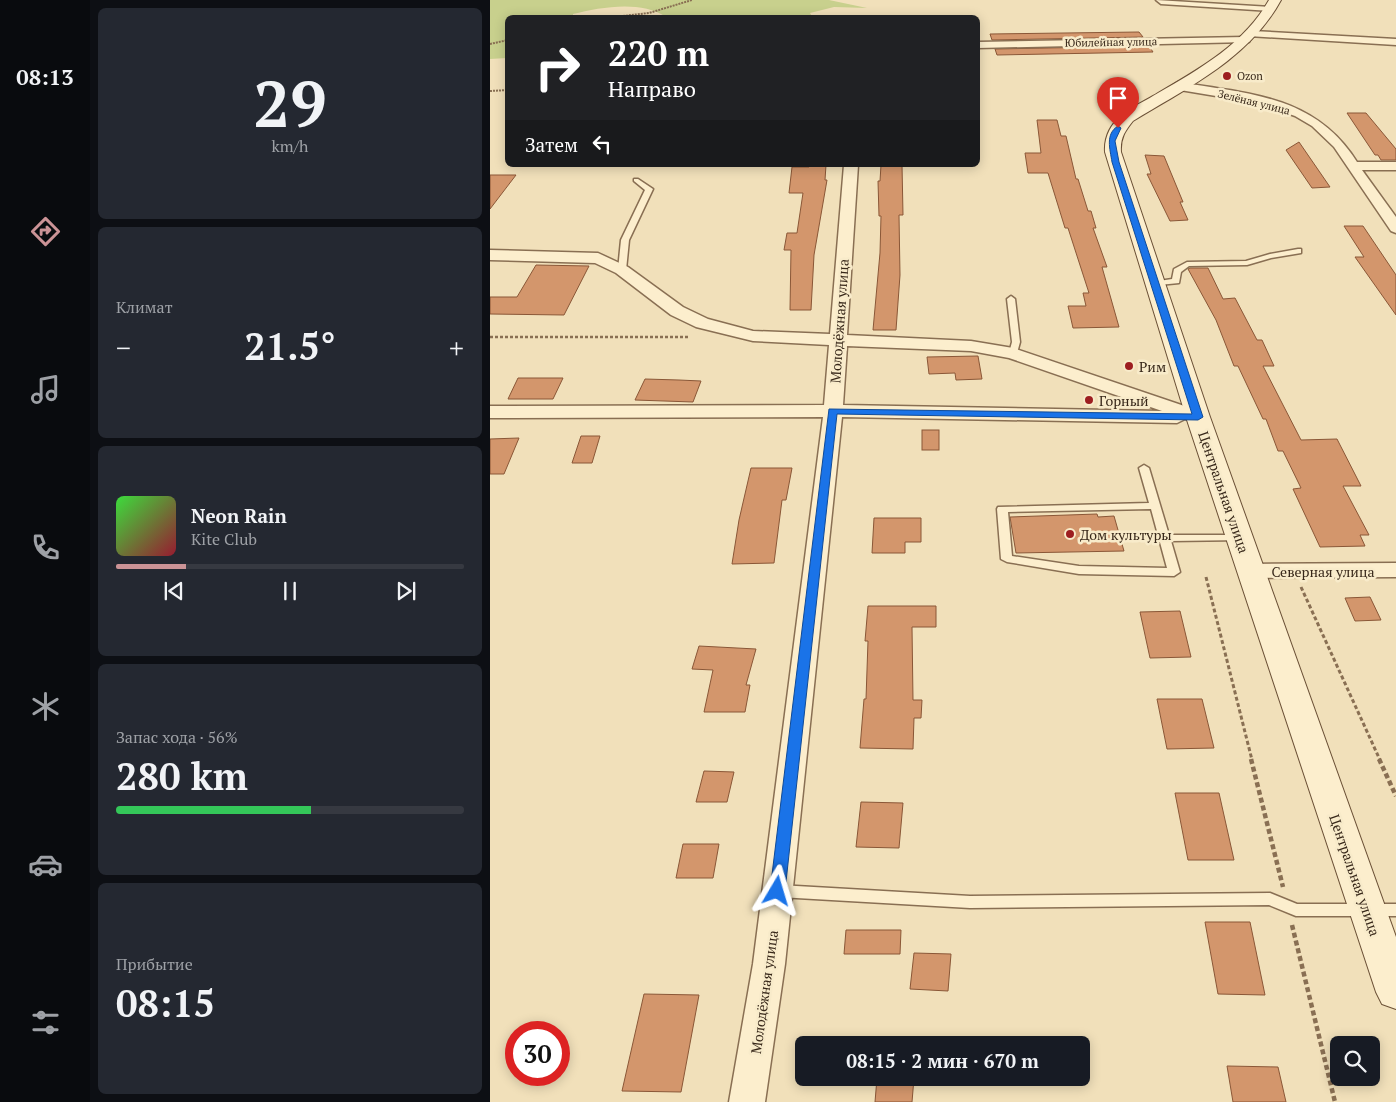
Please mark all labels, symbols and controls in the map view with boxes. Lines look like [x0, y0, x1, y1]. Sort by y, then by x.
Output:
text: 220 m [608, 30, 709, 76]
street label: Юбилейная улица [1065, 34, 1158, 50]
icon: right [525, 35, 590, 100]
text: 29 [253, 59, 327, 146]
text: 08:13 [16, 62, 74, 91]
place label: Ozon [1237, 69, 1263, 83]
marker: Ozon [1221, 70, 1233, 82]
text: Направо [608, 74, 696, 103]
pin [1097, 77, 1139, 128]
icon: arrive [1104, 84, 1132, 112]
street label: Зелёная улица [1216, 86, 1292, 118]
icon: left [588, 130, 616, 158]
text: Затем [525, 132, 578, 157]
text: km/h [272, 135, 308, 157]
icon: directions [28, 214, 63, 249]
street label: Молодёжная улица [825, 258, 853, 384]
text: Климат [116, 296, 173, 318]
text: 21.5° [244, 321, 336, 371]
text: − [116, 329, 131, 366]
text: + [449, 329, 464, 366]
place label: Рим [1139, 357, 1166, 376]
marker: Рим [1123, 360, 1135, 372]
icon: music [28, 372, 63, 407]
place label: Горный [1099, 391, 1149, 410]
marker: Горный [1083, 394, 1095, 406]
street label: Центральная улица [1194, 429, 1254, 555]
text: Neon Rain [191, 503, 287, 528]
place label: Дом культуры [1080, 525, 1172, 544]
text: Kite Club [191, 528, 257, 550]
marker: Дом культуры [1064, 528, 1076, 540]
icon: phone [28, 530, 63, 565]
street label: Северная улица [1271, 562, 1375, 581]
icon: previous [160, 577, 188, 605]
icon: pause [276, 577, 304, 605]
icon: next [392, 577, 420, 605]
icon: climate [28, 689, 63, 724]
text: Запас хода · 56% [116, 726, 238, 748]
text: 280 km [116, 751, 248, 801]
street label: Центральная улица [1325, 812, 1385, 938]
icon: car [28, 847, 63, 882]
position arrow [750, 864, 802, 916]
street label: Молодёжная улица [746, 929, 782, 1055]
text: Прибытие [116, 953, 193, 975]
text: 08:15 [116, 978, 215, 1028]
icon: filters [28, 1005, 63, 1040]
speed limit sign: 30 [505, 1021, 570, 1086]
map controls [1330, 1036, 1380, 1086]
button: search [1330, 1036, 1380, 1086]
text: 08:15 · 2 мин · 670 m [846, 1048, 1039, 1073]

